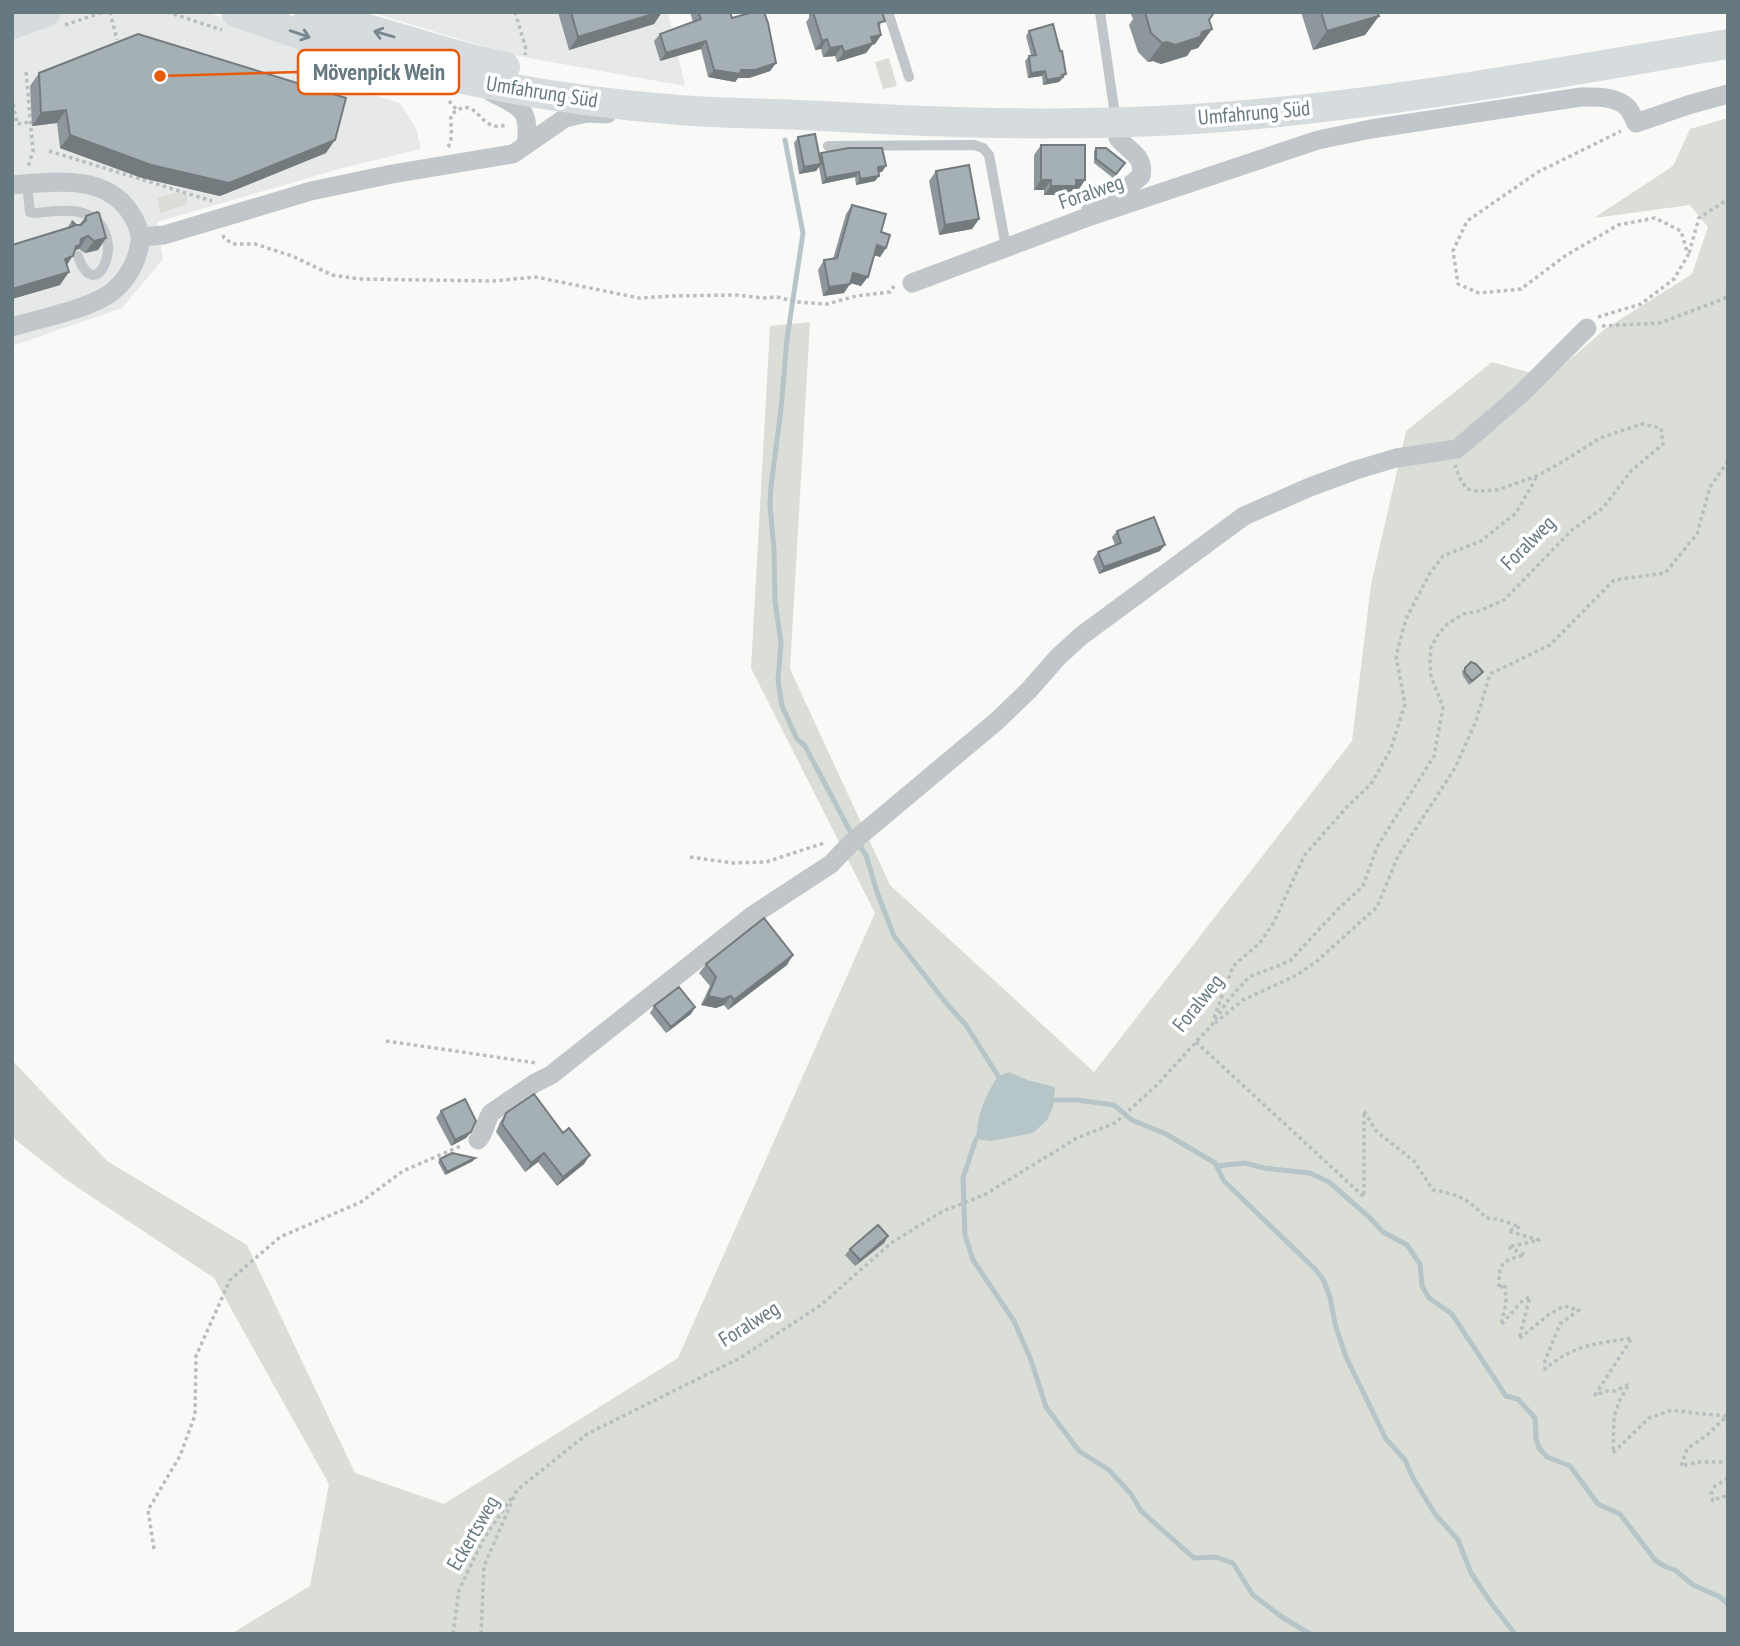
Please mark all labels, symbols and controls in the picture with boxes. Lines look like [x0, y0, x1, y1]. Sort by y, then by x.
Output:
one-way arrow [373, 27, 395, 40]
one-way arrow [289, 29, 311, 41]
callout: Mövenpick Wein [298, 50, 459, 94]
text: Mövenpick Wein [313, 57, 445, 86]
street label: Umfahrung Süd [484, 69, 600, 114]
street label: Umfahrung Süd [1197, 94, 1311, 131]
street label: Foralweg [1055, 168, 1127, 215]
street label: Foralweg [1495, 510, 1561, 576]
street label: Foralweg [1166, 968, 1229, 1037]
street label: Foralweg [713, 1294, 784, 1353]
street label: Eckertsweg [440, 1490, 505, 1575]

